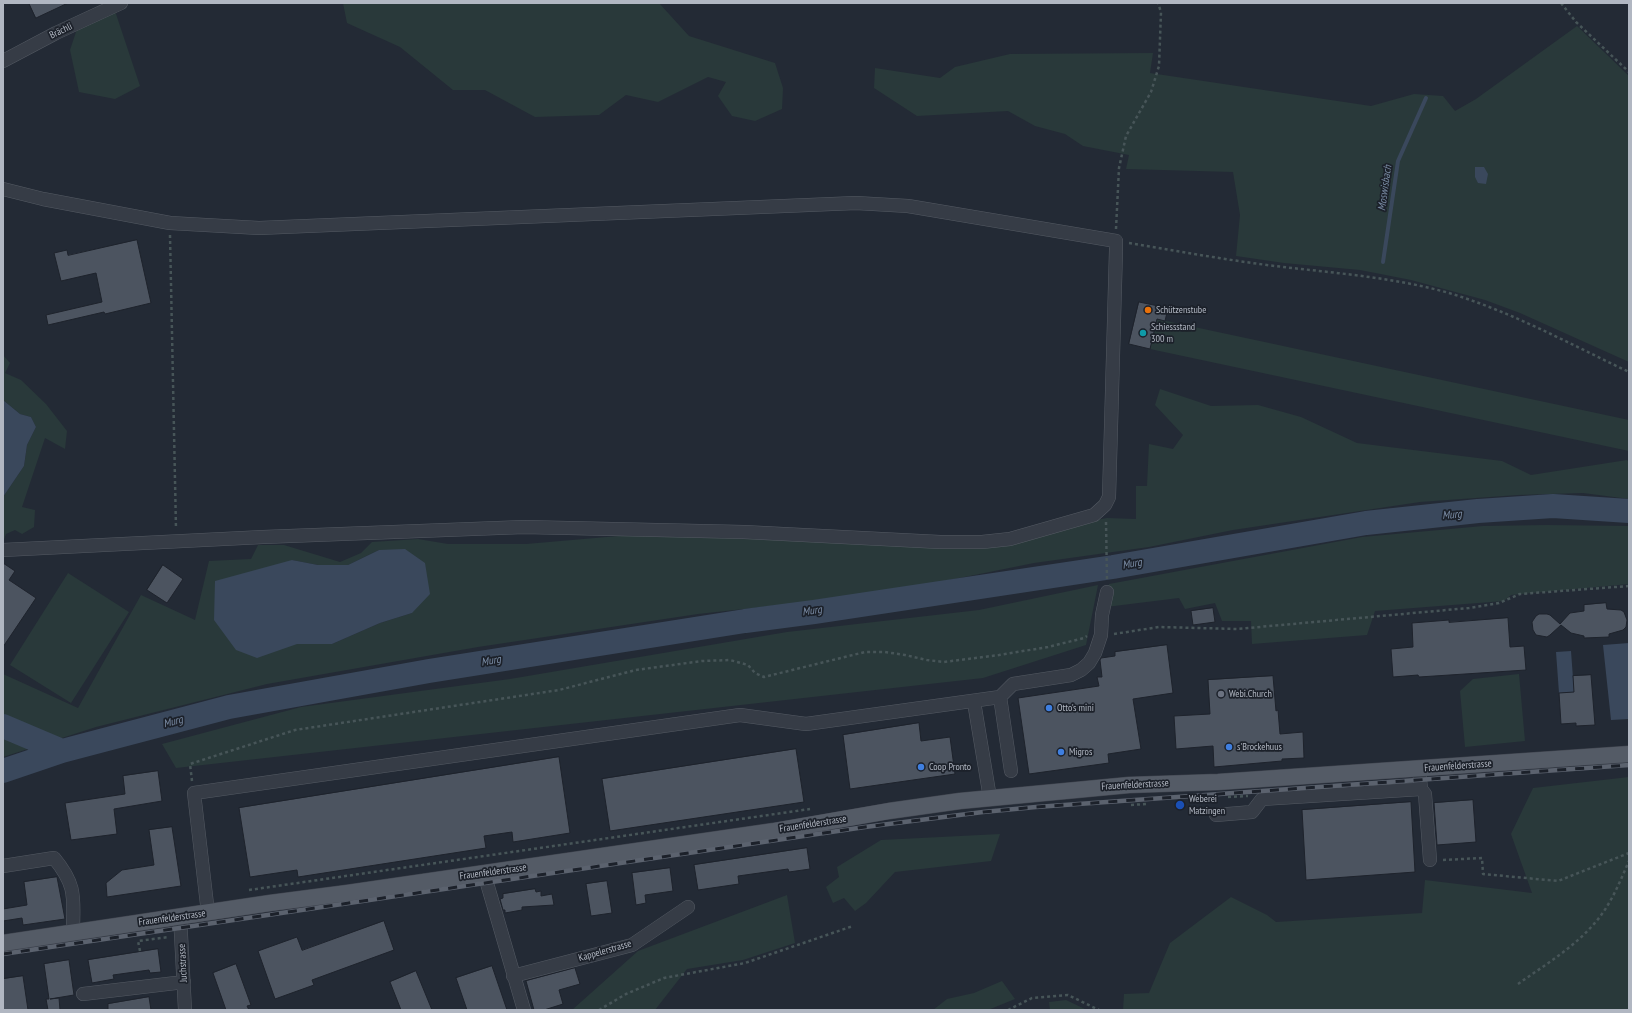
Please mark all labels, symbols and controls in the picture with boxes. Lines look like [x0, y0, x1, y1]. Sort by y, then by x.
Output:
street label: Brächli [48, 20, 74, 42]
water label: Moswisbach [1375, 164, 1395, 212]
place label: Schützenstube [1156, 304, 1206, 316]
marker: Schützenstube [1143, 305, 1153, 315]
place label: Schiessstand 300 m [1151, 321, 1195, 344]
marker: Schiessstand 300 m [1138, 328, 1148, 338]
water label: Murg [1442, 508, 1462, 522]
water label: Murg [1121, 556, 1143, 572]
water label: Murg [801, 603, 823, 619]
water label: Murg [480, 653, 502, 669]
place label: Webi.Church [1229, 688, 1272, 700]
marker: Webi.Church [1216, 689, 1226, 699]
place label: Otto's mini [1057, 702, 1094, 714]
marker: Otto's mini [1044, 703, 1054, 713]
water label: Murg [162, 713, 184, 731]
place label: s'Brockehuus [1237, 741, 1282, 753]
marker: s'Brockehuus [1224, 742, 1234, 752]
place label: Migros [1069, 746, 1092, 758]
marker: Migros [1056, 747, 1066, 757]
street label: Frauenfelderstrasse [1424, 758, 1492, 774]
place label: Coop Pronto [929, 761, 971, 773]
marker: Coop Pronto [916, 762, 926, 772]
street label: Frauenfelderstrasse [1101, 777, 1169, 793]
place label: Weberei Matzingen [1189, 793, 1225, 816]
marker: Weberei Matzingen [1174, 799, 1186, 811]
street label: Frauenfelderstrasse [779, 813, 847, 835]
street label: Frauenfelderstrasse [459, 861, 527, 883]
street label: Frauenfelderstrasse [138, 907, 206, 929]
street label: Kappelerstrasse [577, 938, 633, 964]
street label: Juchstrasse [176, 943, 190, 983]

